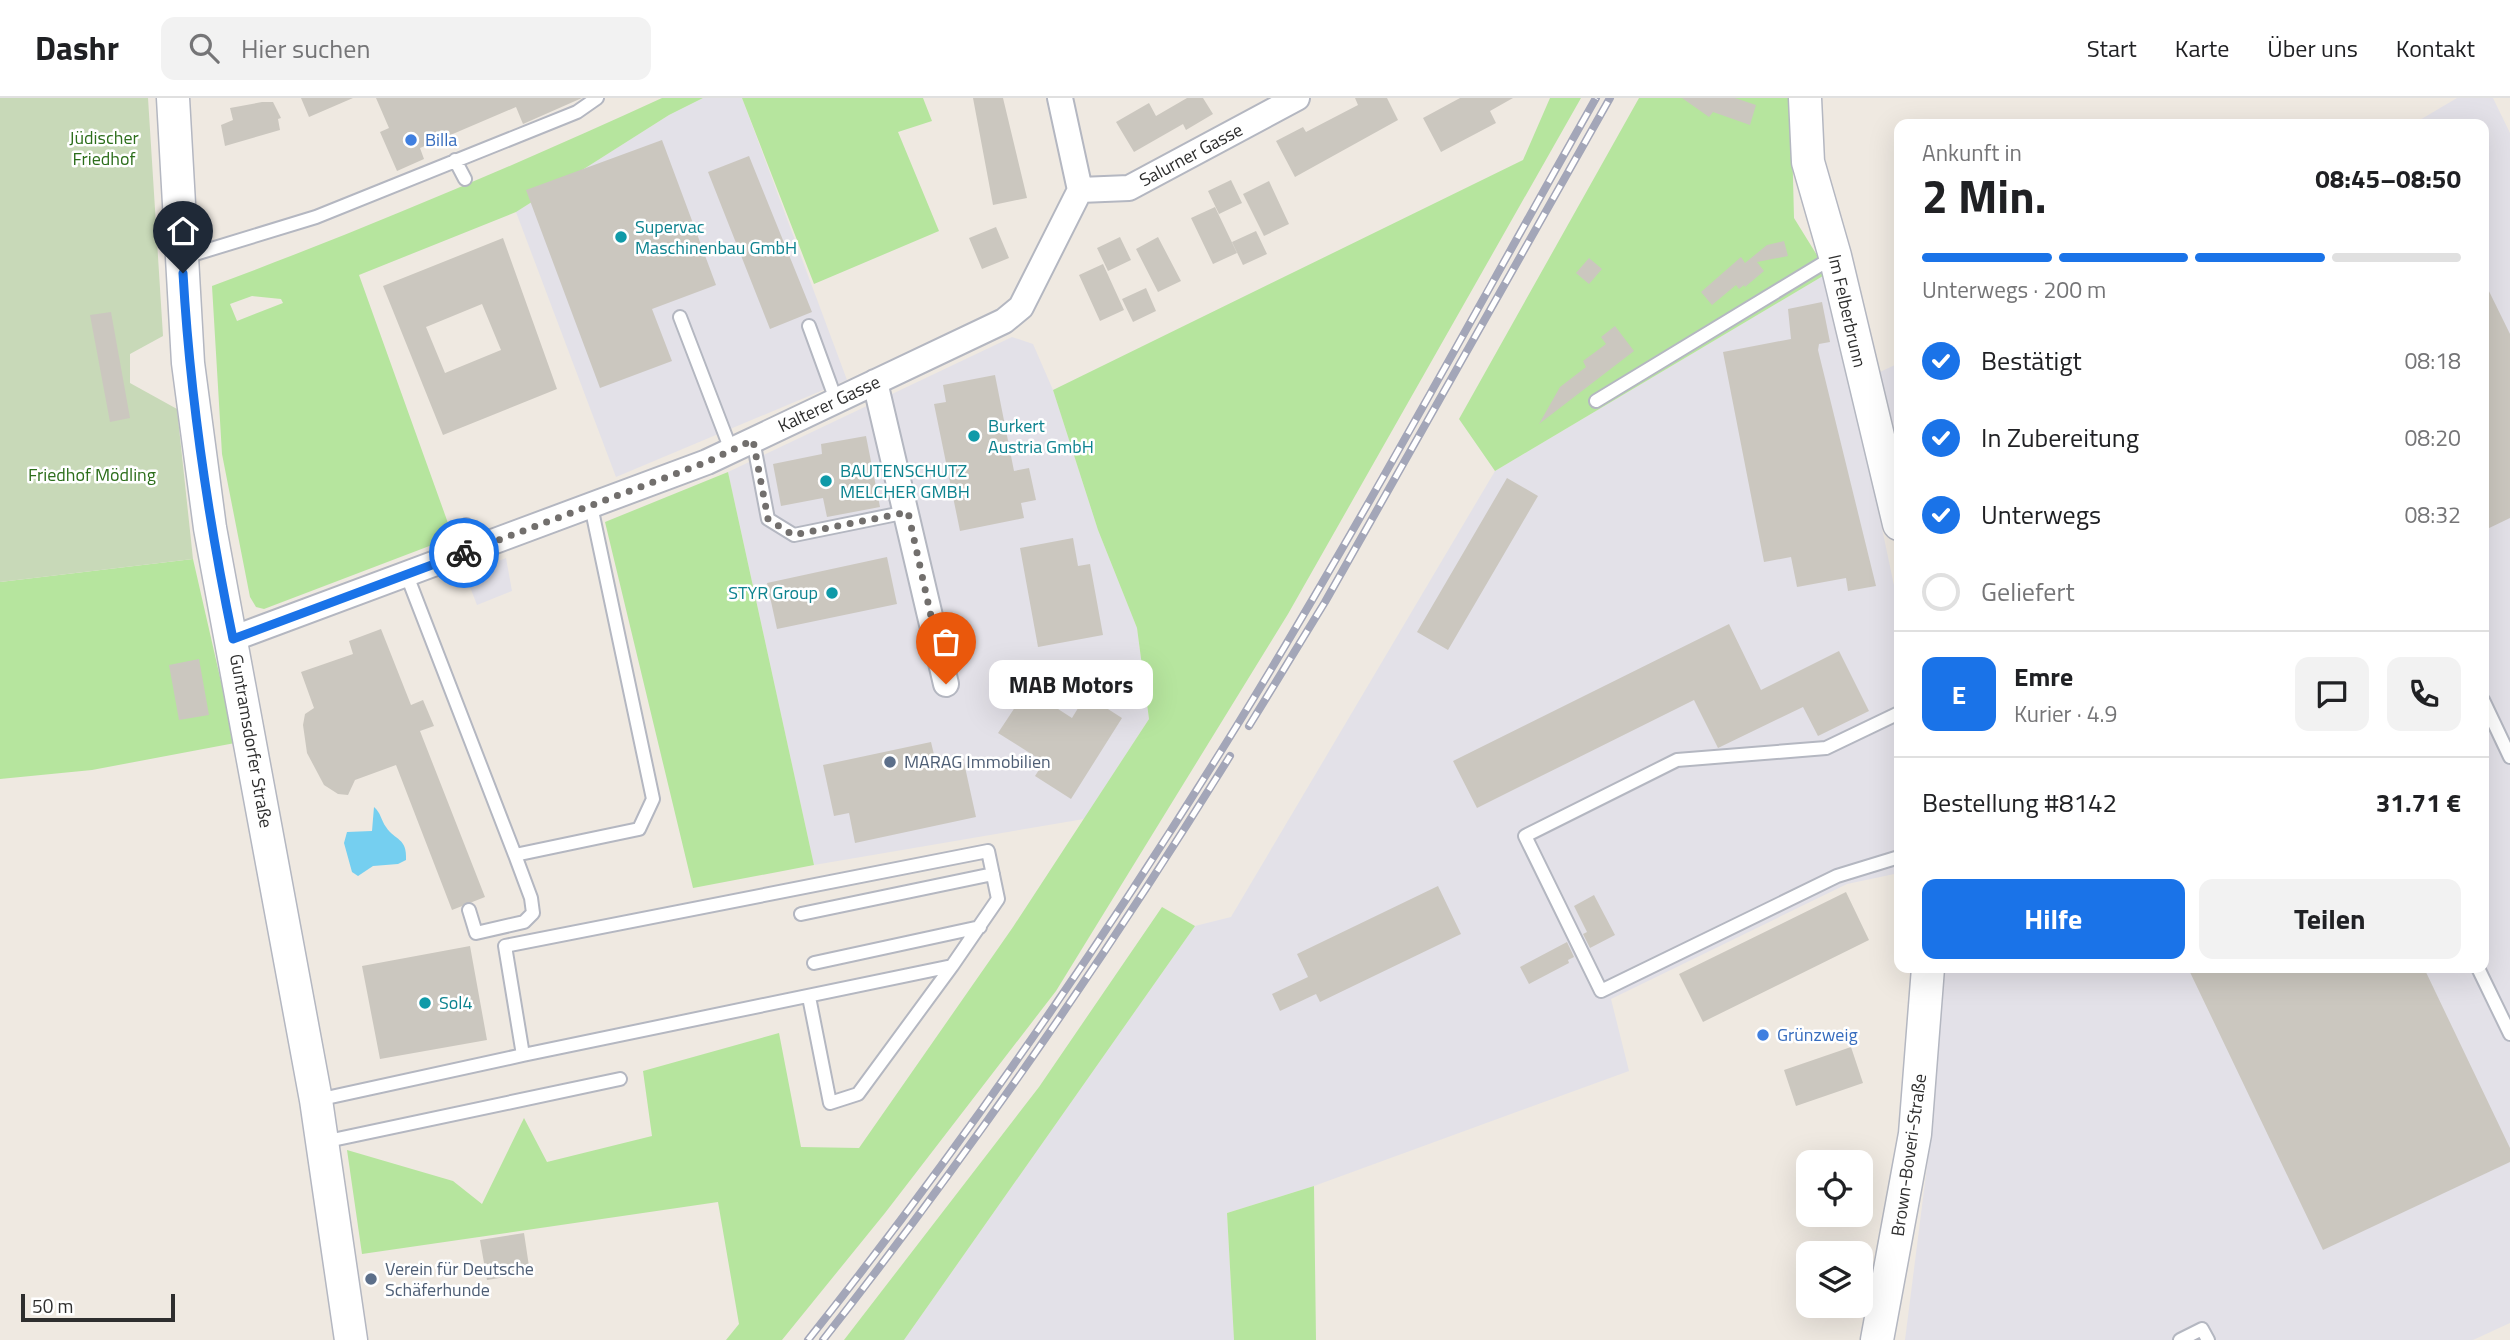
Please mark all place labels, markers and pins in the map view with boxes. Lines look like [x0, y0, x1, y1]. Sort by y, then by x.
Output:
place label: Billa [425, 126, 457, 153]
marker: Billa [403, 132, 419, 148]
pin [153, 201, 213, 273]
place label: Supervac Maschinenbau GmbH [635, 213, 797, 261]
marker: Supervac Maschinenbau GmbH [613, 229, 629, 245]
place label: Burkert Austria GmbH [988, 412, 1094, 460]
marker: Burkert Austria GmbH [966, 428, 982, 444]
place label: BAUTENSCHUTZ MELCHER GMBH [840, 457, 970, 505]
marker: BAUTENSCHUTZ MELCHER GMBH [818, 473, 834, 489]
place label: STYR Group [728, 579, 818, 606]
marker: STYR Group [824, 585, 840, 601]
pin [916, 612, 976, 684]
callout: MAB Motors [988, 660, 1152, 708]
place label: MARAG Immobilien [904, 748, 1051, 775]
marker: MARAG Immobilien [882, 754, 898, 770]
place label: Sol4 [439, 989, 473, 1016]
marker: Sol4 [417, 995, 433, 1011]
place label: Grünzweig [1777, 1021, 1858, 1048]
marker: Grünzweig [1755, 1027, 1771, 1043]
place label: Verein für Deutsche Schäferhunde [385, 1255, 534, 1303]
marker: Verein für Deutsche Schäferhunde [363, 1271, 379, 1287]

